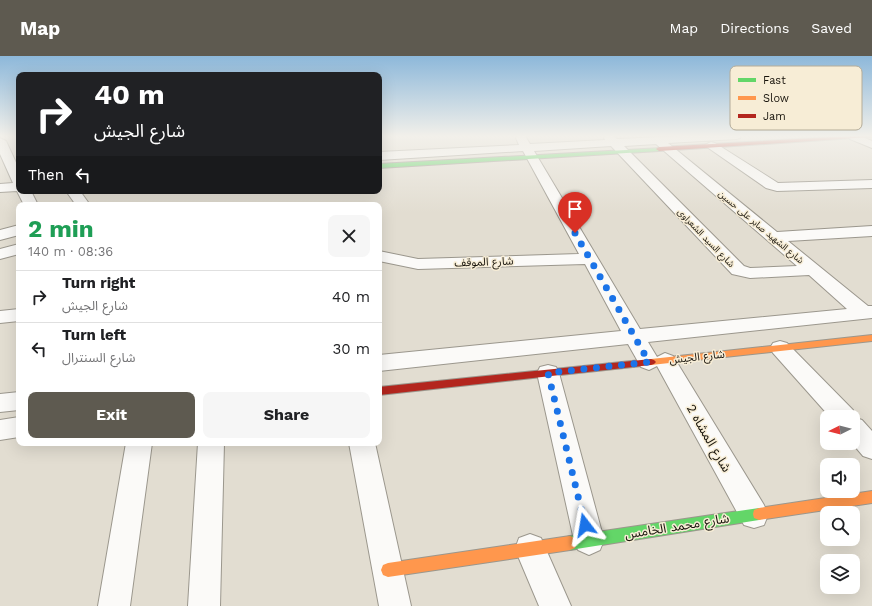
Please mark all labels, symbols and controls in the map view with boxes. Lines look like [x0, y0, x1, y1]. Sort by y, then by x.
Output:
text: Map [20, 17, 60, 40]
text: Map [670, 20, 698, 36]
text: Directions [720, 20, 789, 36]
text: Saved [811, 20, 852, 36]
legend [730, 66, 862, 130]
text: Fast [763, 74, 786, 87]
text: 40 m [94, 78, 164, 111]
icon: right [28, 88, 80, 140]
text: Slow [763, 92, 789, 105]
text: Jam [763, 110, 786, 123]
text: شارع الجيش [94, 120, 185, 141]
icon: left [72, 164, 94, 186]
text: Then [28, 166, 64, 184]
street label: شارع الشهيد صابر على حسين [715, 188, 806, 267]
pin [558, 192, 592, 233]
icon: arrive [564, 198, 586, 220]
street label: شارع السيد الشعراوى [674, 207, 736, 271]
text: 2 min [28, 215, 94, 243]
button: close [328, 215, 370, 257]
text: 140 m · 08:36 [28, 244, 113, 259]
street label: شارع الموقف [454, 254, 514, 271]
text: Turn right [62, 274, 135, 292]
icon: right [28, 286, 50, 308]
text: 40 m [332, 288, 370, 306]
text: شارع الجيش [62, 298, 128, 313]
text: Turn left [62, 326, 126, 344]
icon: left [28, 338, 50, 360]
text: 30 m [333, 340, 370, 358]
street label: شارع الجيش [669, 348, 726, 367]
text: شارع السنترال [62, 350, 136, 365]
button: Exit [28, 392, 195, 438]
button: Share [203, 392, 370, 438]
street label: شارع المشاه 2 [681, 401, 734, 476]
north arrow [820, 410, 860, 450]
map controls [820, 410, 860, 594]
button: sound [820, 458, 860, 498]
position arrow [564, 504, 606, 546]
button: search [820, 506, 860, 546]
street label: شارع محمد الخامس [624, 510, 731, 545]
button: layers [820, 554, 860, 594]

